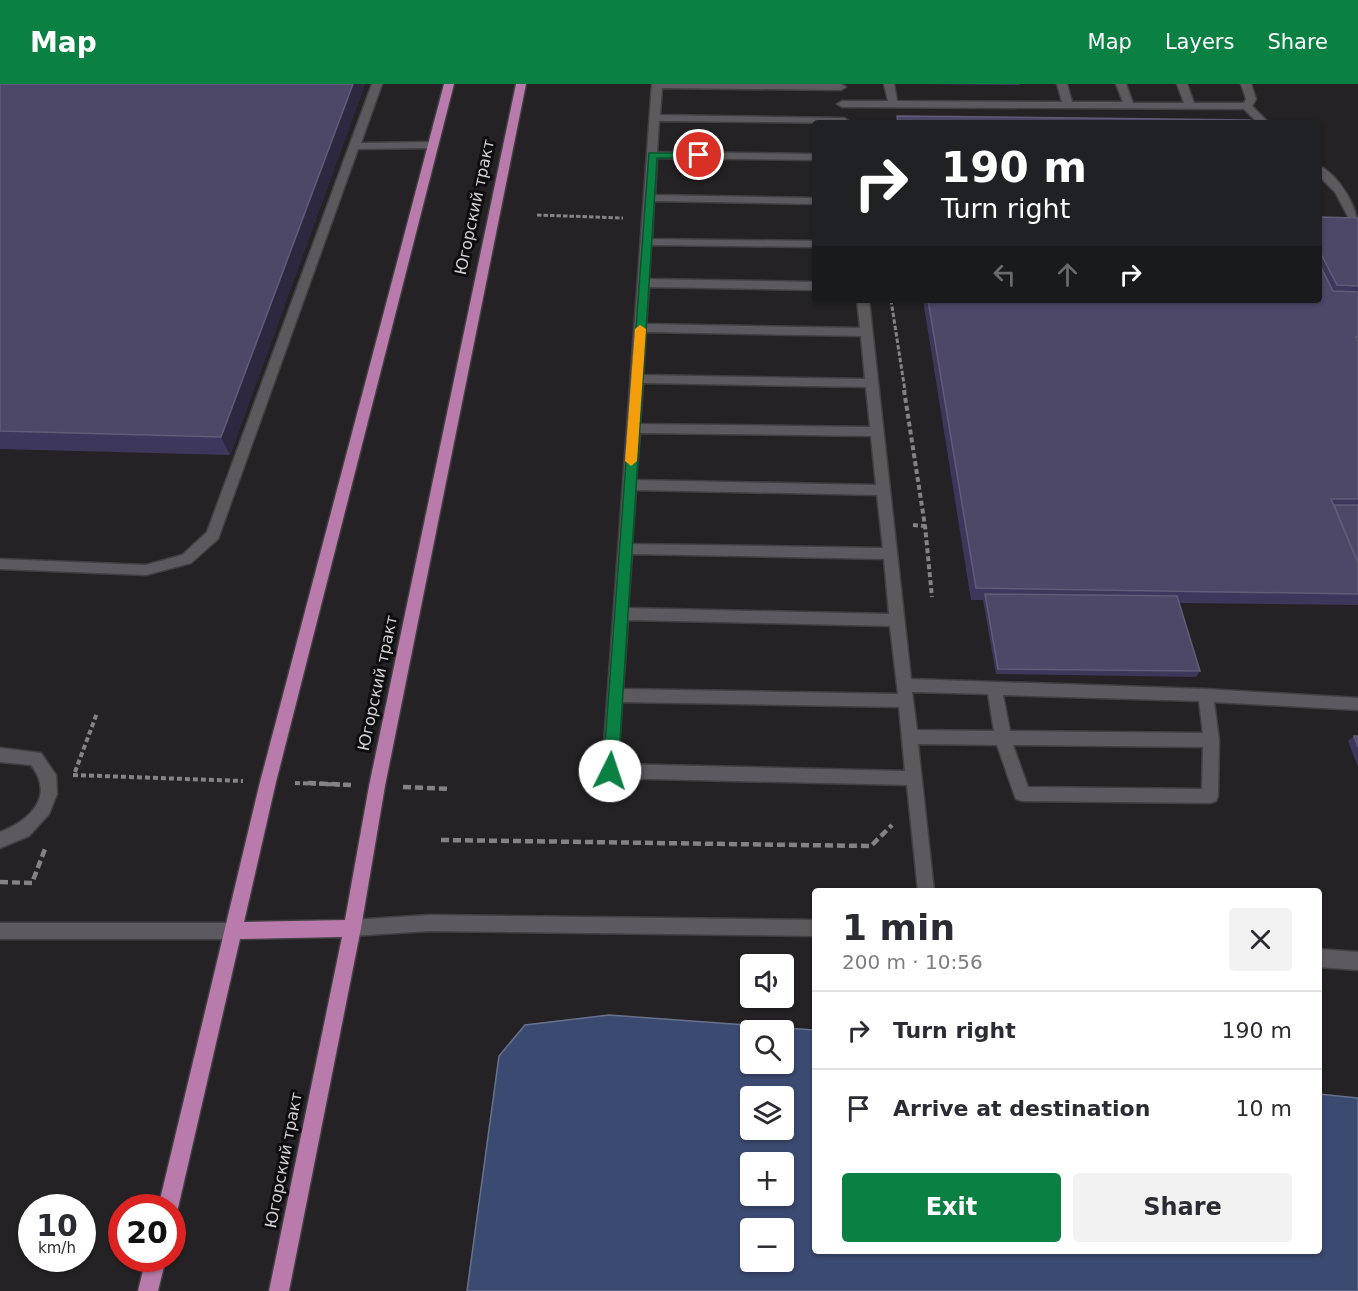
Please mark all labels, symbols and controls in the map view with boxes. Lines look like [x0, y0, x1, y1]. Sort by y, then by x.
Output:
text: Map [30, 26, 97, 59]
text: Map [1088, 30, 1132, 54]
text: Layers [1165, 30, 1234, 54]
text: Share [1267, 30, 1328, 54]
pin [673, 129, 724, 180]
street label: Югорский тракт [451, 138, 498, 277]
icon: arrive [682, 138, 715, 171]
text: 190 m [941, 143, 1087, 192]
icon: right [842, 144, 920, 222]
text: Turn right [941, 193, 1070, 224]
icon: left [988, 258, 1021, 291]
icon: ahead [1051, 258, 1084, 291]
icon: right [1114, 258, 1147, 291]
street label: Югорский тракт [354, 614, 401, 753]
position arrow [578, 739, 642, 803]
text: 1 min [842, 907, 955, 948]
button: close [1229, 908, 1292, 971]
text: 200 m · 10:56 [842, 950, 983, 974]
map controls [740, 954, 794, 1272]
button: sound [740, 954, 794, 1008]
icon: right [842, 1014, 875, 1047]
text: Turn right [893, 1018, 1016, 1043]
text: 190 m [1222, 1018, 1292, 1043]
button: search [740, 1020, 794, 1074]
button: layers [740, 1086, 794, 1140]
street label: Югорский тракт [261, 1090, 306, 1230]
icon: arrive [842, 1092, 875, 1125]
text: Arrive at destination [893, 1096, 1150, 1121]
text: 10 m [1236, 1096, 1292, 1121]
button: + [740, 1152, 794, 1206]
button: Exit [842, 1173, 1061, 1242]
button: Share [1073, 1173, 1292, 1242]
speed limit sign: 20 [108, 1194, 186, 1272]
text: 10 [36, 1208, 78, 1243]
button: − [740, 1218, 794, 1272]
text: km/h [38, 1239, 76, 1257]

